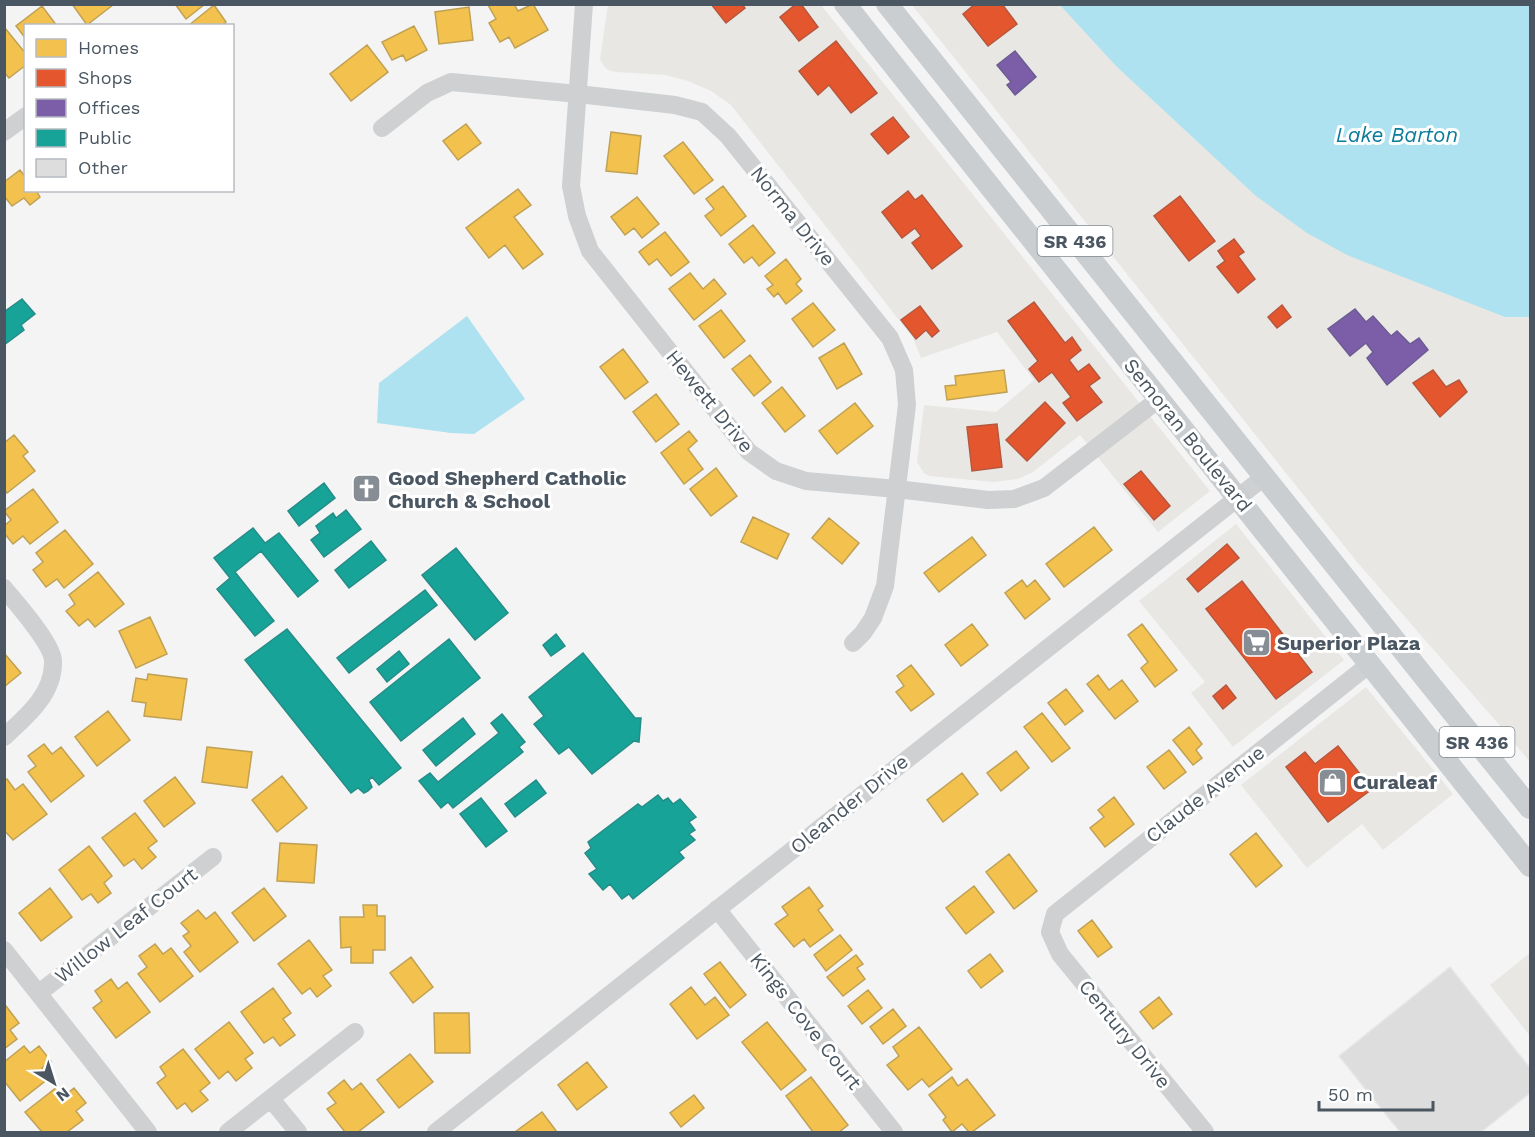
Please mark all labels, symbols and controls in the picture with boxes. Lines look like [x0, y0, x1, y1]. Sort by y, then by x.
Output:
legend [24, 24, 234, 192]
text: Homes [78, 37, 139, 58]
text: Shops [78, 67, 132, 88]
text: Offices [78, 97, 140, 118]
water label: Lake Barton [1336, 122, 1458, 147]
text: Public [78, 127, 132, 148]
text: Other [78, 157, 128, 178]
street label: Norma Drive [746, 161, 840, 271]
road number: SR 436 [1038, 226, 1112, 256]
street label: Hewett Drive [661, 345, 759, 457]
street label: Semoran Boulevard [1119, 353, 1257, 517]
place label: Good Shepherd Catholic Church & School [388, 466, 627, 513]
church icon: Good Shepherd Catholic Church & School [351, 473, 383, 505]
supermarket icon: Superior Plaza [1240, 627, 1272, 659]
place label: Superior Plaza [1277, 631, 1421, 655]
road number: SR 436 [1440, 727, 1514, 757]
street label: Claude Avenue [1141, 740, 1269, 848]
street label: Oleander Drive [785, 749, 913, 859]
shop icon: Curaleaf [1316, 766, 1348, 798]
place label: Curaleaf [1353, 770, 1438, 794]
street label: Willow Leaf Court [50, 862, 202, 988]
street label: Kings Cove Court [745, 948, 867, 1095]
street label: Century Drive [1074, 975, 1176, 1093]
north arrow [24, 1053, 84, 1113]
scale bar [1319, 1074, 1433, 1112]
text: N [52, 1083, 73, 1106]
text: 50 m [1328, 1084, 1373, 1105]

